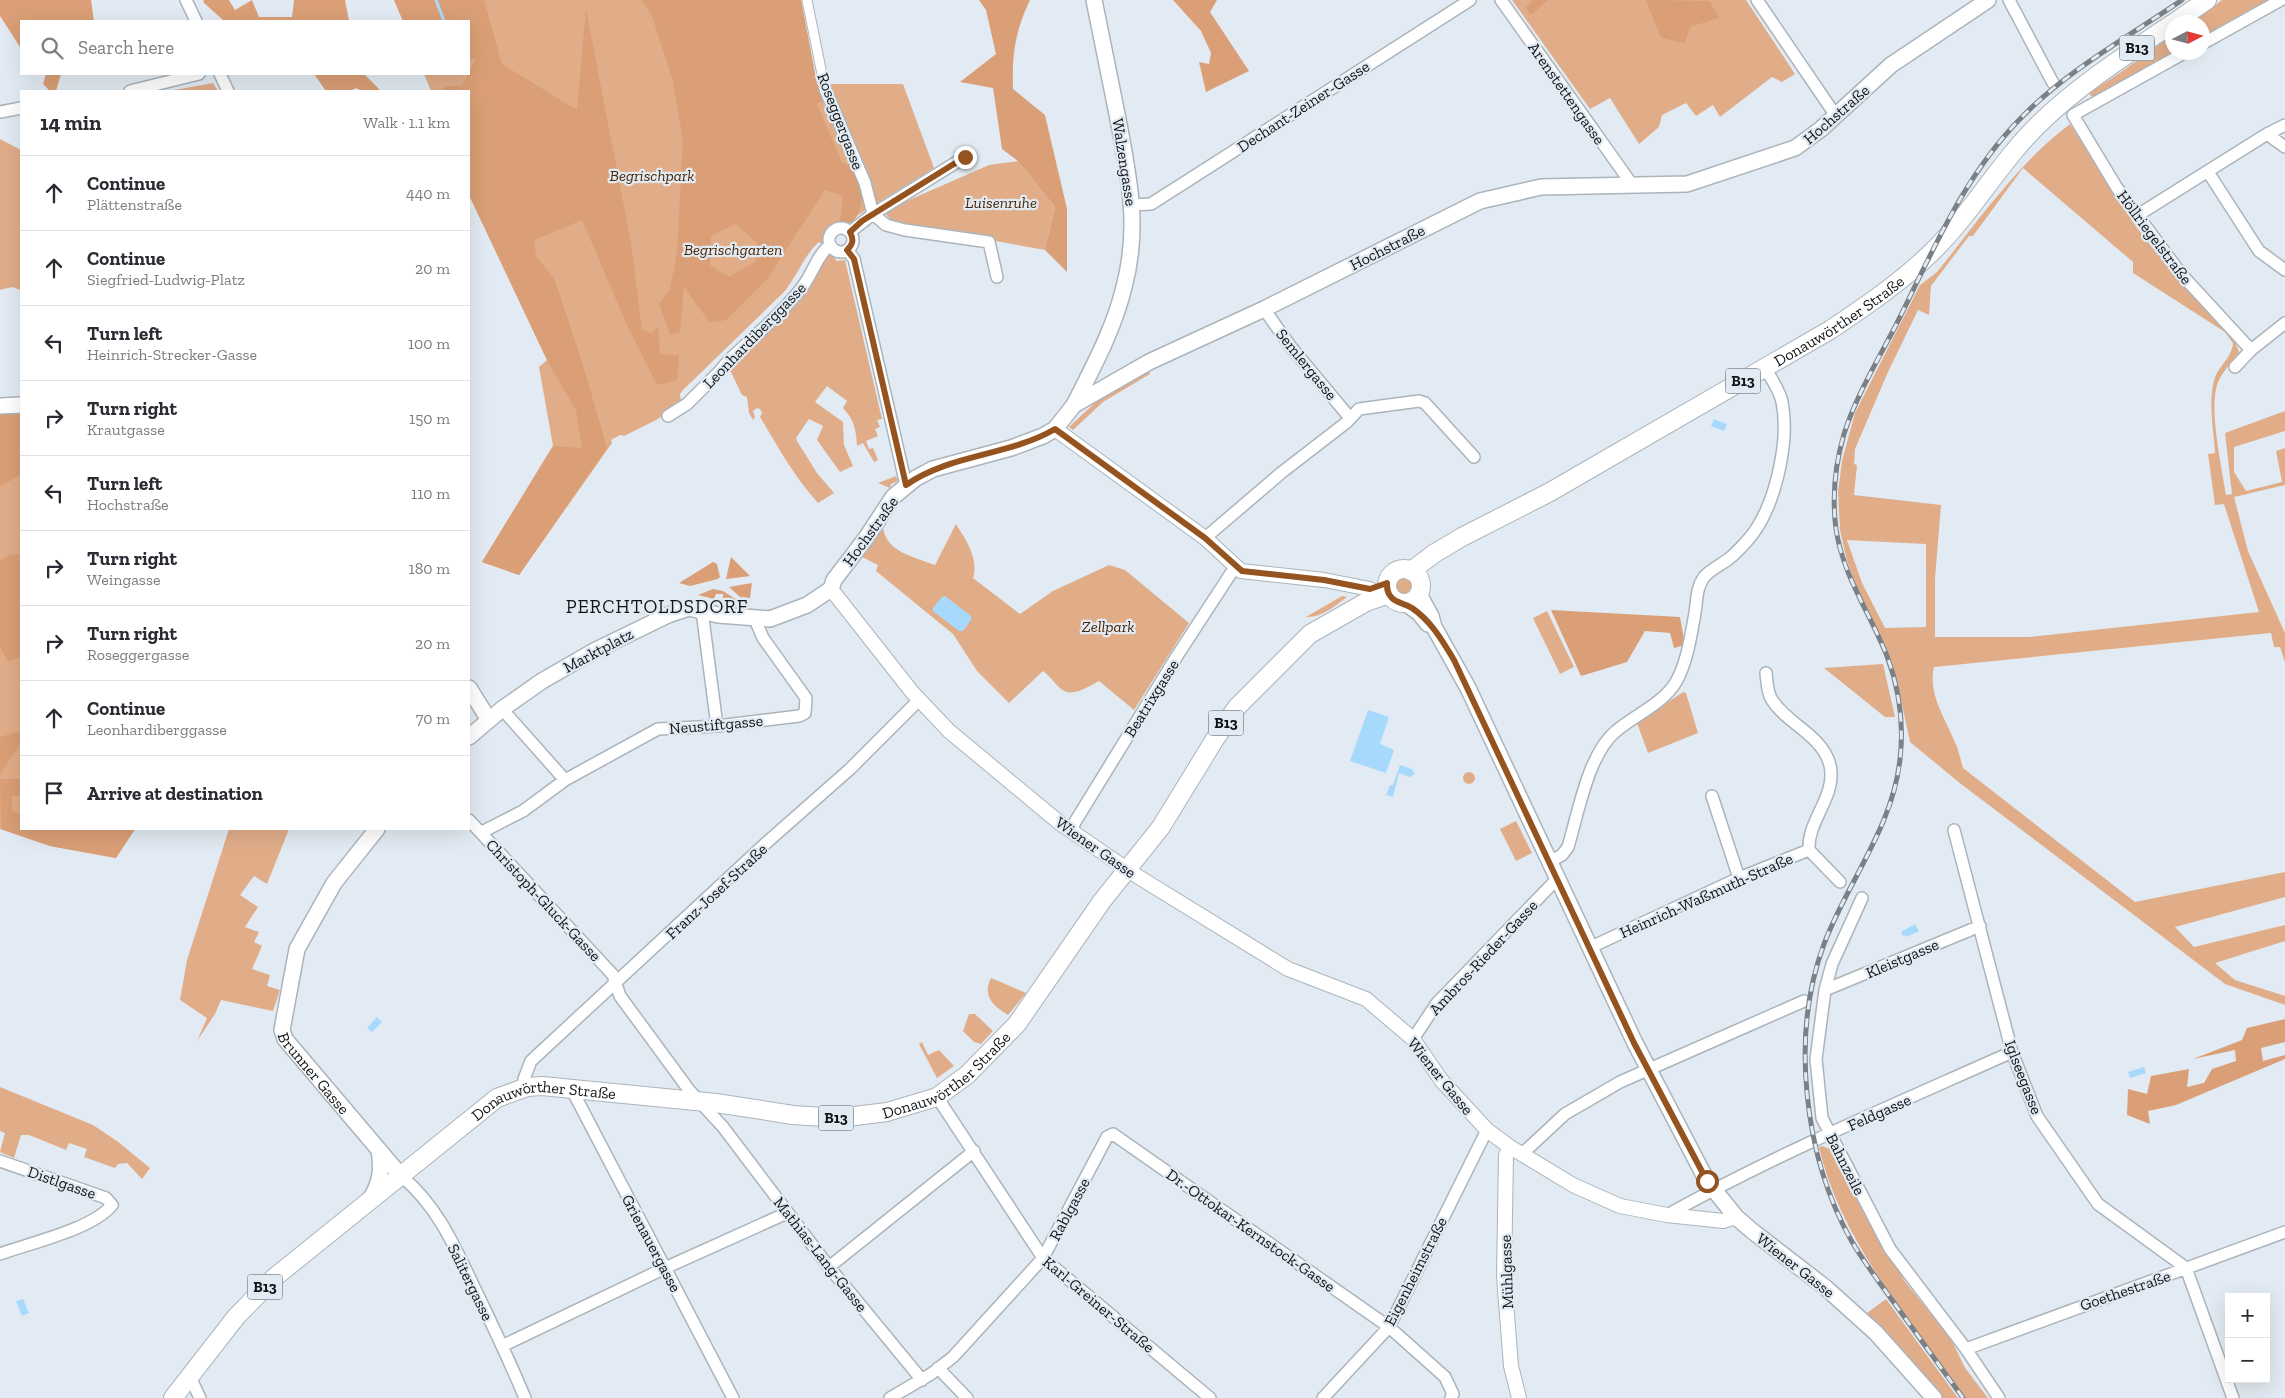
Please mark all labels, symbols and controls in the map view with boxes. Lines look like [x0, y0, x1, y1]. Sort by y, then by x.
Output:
north arrow [2165, 15, 2210, 60]
search box [20, 20, 470, 75]
icon: search [38, 34, 66, 62]
text: Search here [78, 36, 174, 59]
road number: B13 [2120, 36, 2154, 60]
street label: Arenstettengasse [1524, 38, 1609, 148]
street label: Dechant-Zeiner-Gasse [1234, 57, 1373, 156]
street label: Roseggergasse [813, 70, 868, 172]
street label: Hochstraße [1799, 80, 1873, 148]
text: 14 min [40, 110, 102, 135]
text: Walk · 1.1 km [363, 113, 450, 132]
street label: Walzengasse [1108, 117, 1141, 207]
route end [954, 146, 977, 169]
park label: Begrischpark [609, 166, 695, 185]
text: Continue [87, 172, 165, 195]
icon: ahead [40, 179, 68, 207]
text: 440 m [406, 184, 450, 203]
street label: Höllriegelstraße [2113, 186, 2196, 288]
park label: Luisenruhe [965, 193, 1037, 212]
text: Plättenstraße [87, 195, 182, 214]
street label: Hochstraße [1347, 220, 1428, 274]
park label: Begrischgarten [684, 240, 782, 259]
text: Continue [87, 247, 165, 270]
icon: ahead [40, 254, 68, 282]
text: 20 m [415, 259, 450, 278]
text: Siegfried-Ludwig-Platz [87, 270, 245, 289]
street label: Donauwörther Straße [1770, 272, 1908, 370]
street label: Leonhardiberggasse [699, 278, 810, 392]
text: Turn left [87, 322, 162, 345]
street label: Semlergasse [1272, 325, 1341, 404]
icon: left [40, 329, 68, 357]
text: 100 m [408, 334, 450, 353]
text: Heinrich-Strecker-Gasse [87, 345, 257, 364]
road number: B13 [1726, 368, 1760, 394]
text: Turn right [87, 397, 177, 420]
icon: right [40, 404, 68, 432]
text: 150 m [409, 409, 450, 428]
text: Krautgasse [87, 420, 165, 439]
text: Turn left [87, 472, 162, 495]
icon: left [40, 479, 68, 507]
text: 110 m [411, 484, 450, 503]
street label: Hochstraße [839, 493, 902, 570]
text: Hochstraße [87, 495, 169, 514]
text: Turn right [87, 547, 177, 570]
icon: right [40, 554, 68, 582]
text: 180 m [409, 559, 450, 578]
text: Weingasse [87, 570, 160, 589]
district label: PERCHTOLDSDORF [566, 595, 748, 618]
park label: Zellpark [1082, 617, 1134, 636]
text: Turn right [87, 622, 177, 645]
street label: Marktplatz [560, 624, 637, 677]
icon: right [40, 629, 68, 657]
text: 20 m [415, 634, 450, 653]
text: Roseggergasse [87, 645, 189, 664]
street label: Beatrixgasse [1120, 656, 1183, 741]
text: Continue [87, 697, 165, 720]
icon: ahead [40, 704, 68, 732]
text: 70 m [416, 709, 450, 728]
road number: B13 [1208, 710, 1244, 736]
street label: Neustiftgasse [668, 711, 764, 738]
text: Leonhardiberggasse [87, 720, 227, 739]
icon: arrive [40, 779, 68, 807]
text: Arrive at destination [87, 782, 263, 805]
street label: Wiener Gasse [1052, 813, 1140, 882]
street label: Christoph-Gluck-Gasse [482, 835, 605, 965]
street label: Franz-Josef-Straße [662, 839, 771, 943]
street label: Heinrich-Waßmuth-Straße [1617, 849, 1796, 942]
street label: Ambros-Rieder-Gasse [1425, 896, 1542, 1019]
street label: Kleistgasse [1863, 935, 1942, 982]
street label: Donauwörther Straße [880, 1028, 1014, 1123]
street label: Brunner Gasse [273, 1030, 353, 1118]
street label: Wiener Gasse [1404, 1034, 1478, 1119]
street label: Iglseegasse [2001, 1037, 2046, 1117]
street label: Donauwörther Straße [468, 1077, 617, 1125]
street label: Feldgasse [1845, 1090, 1914, 1135]
road number: B13 [818, 1106, 854, 1130]
street label: Bahnzeile [1822, 1130, 1869, 1198]
street label: Distlgasse [25, 1162, 98, 1203]
street label: Dr.-Ottokar-Kernstock-Gasse [1163, 1165, 1339, 1296]
route start [1696, 1170, 1719, 1193]
street label: Rablgasse [1045, 1175, 1094, 1244]
street label: Grienauergasse [618, 1191, 685, 1295]
street label: Mathias-Lang-Gasse [770, 1193, 872, 1316]
street label: Eigenheimstraße [1380, 1214, 1451, 1329]
street label: Wiener Gasse [1753, 1229, 1838, 1302]
street label: Mühlgasse [1496, 1235, 1517, 1309]
street label: Salitergasse [444, 1241, 497, 1324]
street label: Karl-Greiner-Straße [1039, 1252, 1158, 1357]
street label: Goethestraße [2077, 1266, 2173, 1315]
road number: B13 [248, 1274, 282, 1300]
map controls [2225, 1293, 2270, 1383]
button: + [2225, 1293, 2270, 1338]
button: − [2225, 1338, 2270, 1383]

